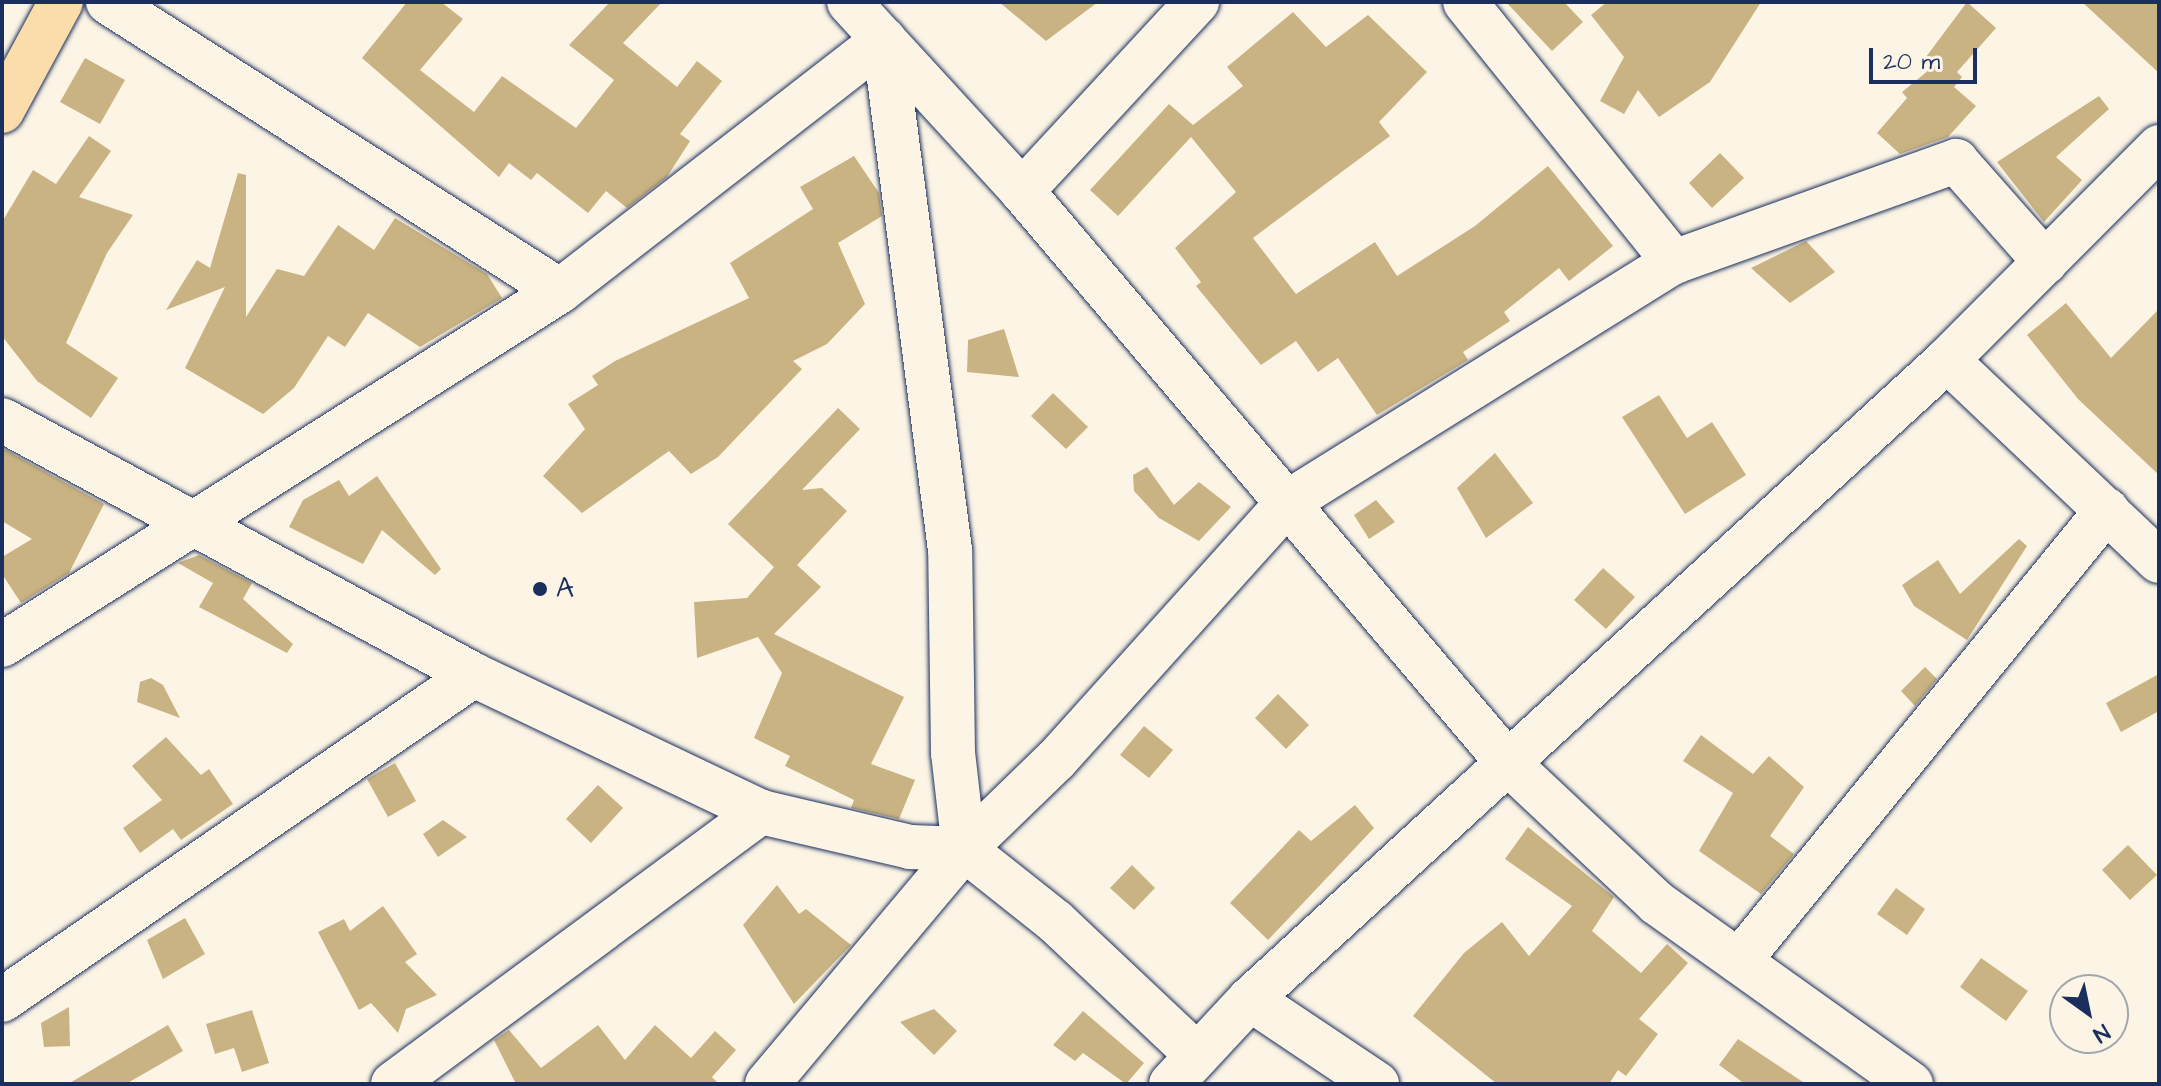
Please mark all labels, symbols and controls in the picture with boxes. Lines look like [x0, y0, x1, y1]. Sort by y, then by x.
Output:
scale bar [1873, 32, 1981, 82]
text: 20 m [1883, 45, 1940, 79]
place label: A [556, 572, 574, 606]
marker: A [531, 580, 549, 598]
north arrow [2049, 974, 2129, 1054]
text: N [2087, 1016, 2115, 1050]

